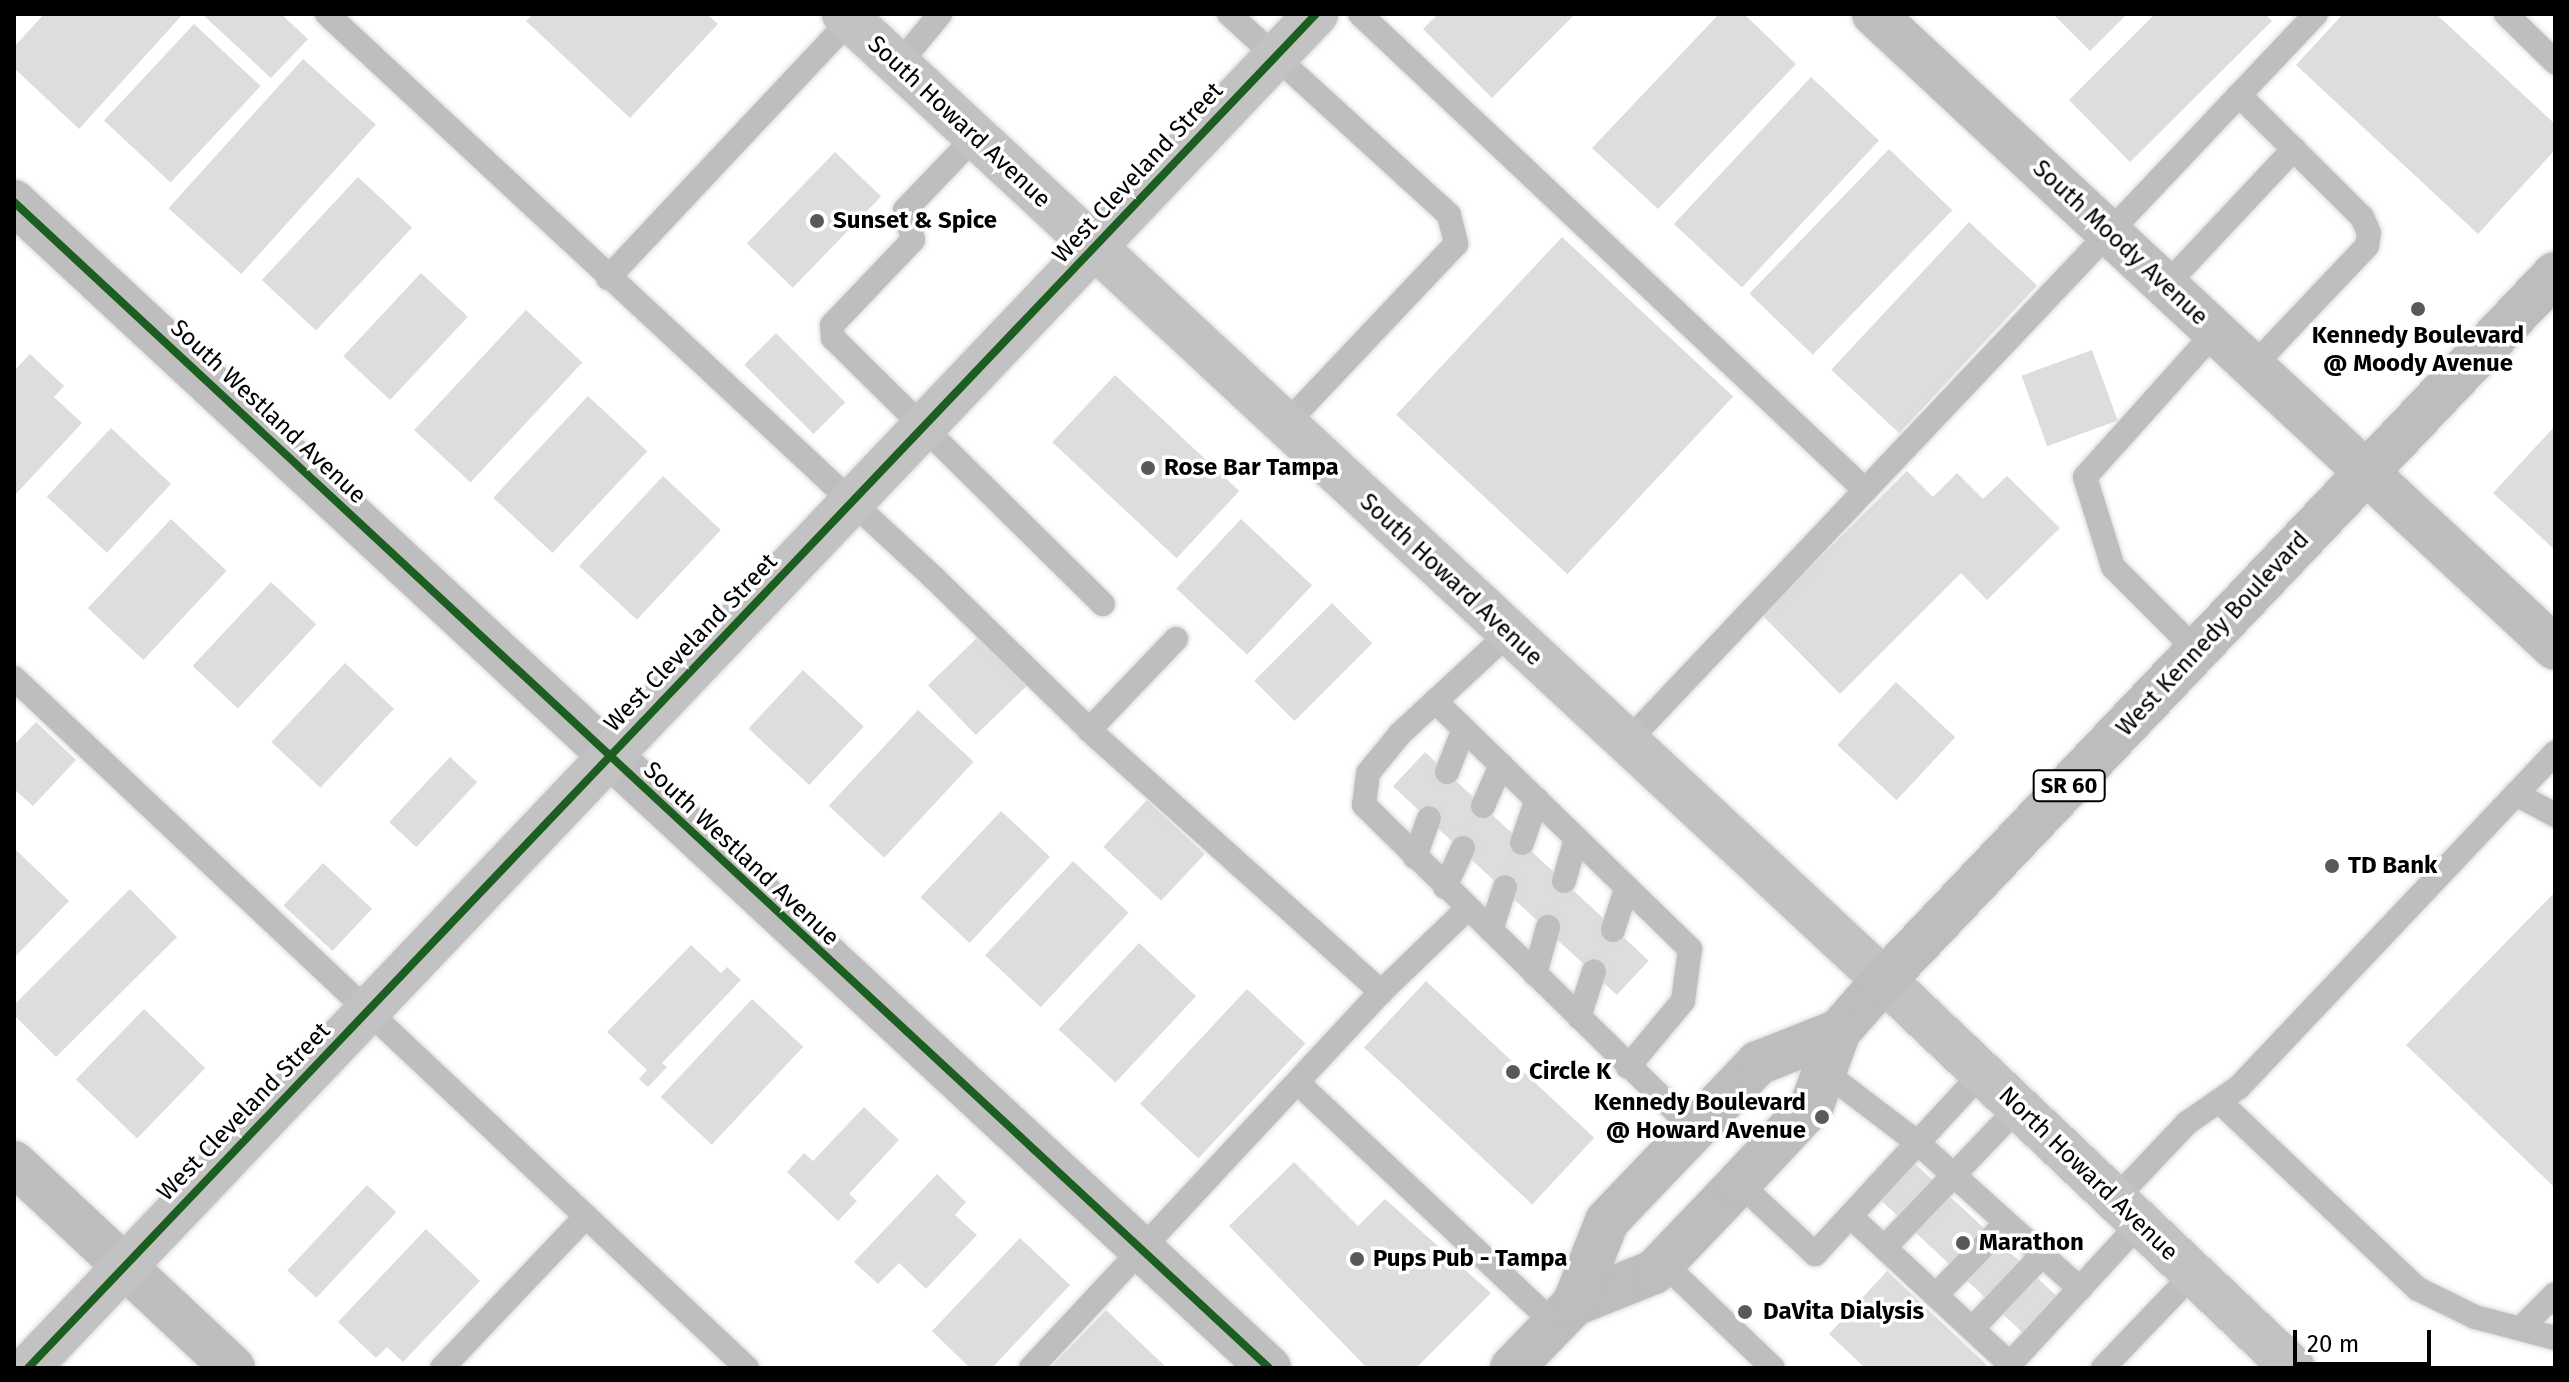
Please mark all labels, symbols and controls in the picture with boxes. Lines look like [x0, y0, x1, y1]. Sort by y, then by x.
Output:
street label: South Howard Avenue [862, 30, 1056, 214]
street label: West Cleveland Street [1047, 77, 1229, 269]
street label: South Moody Avenue [2026, 154, 2214, 332]
place label: Sunset & Spice [833, 207, 997, 235]
marker: Sunset & Spice [808, 212, 826, 230]
marker: Kennedy Boulevard @ Moody Avenue [2409, 300, 2427, 318]
street label: South Westland Avenue [164, 314, 372, 510]
place label: Kennedy Boulevard @ Moody Avenue [2312, 322, 2524, 378]
place label: Rose Bar Tampa [1164, 454, 1339, 482]
marker: Rose Bar Tampa [1139, 459, 1157, 477]
street label: South Howard Avenue [1354, 488, 1548, 672]
street label: West Kennedy Boulevard [2111, 526, 2315, 742]
street label: West Cleveland Street [598, 548, 784, 738]
street label: South Westland Avenue [637, 756, 845, 952]
road number: SR 60 [2031, 768, 2107, 804]
place label: TD Bank [2348, 852, 2437, 880]
marker: TD Bank [2323, 857, 2341, 875]
street label: West Cleveland Street [151, 1017, 337, 1207]
place label: Circle K [1529, 1058, 1611, 1086]
marker: Circle K [1504, 1063, 1522, 1081]
street label: North Howard Avenue [1992, 1081, 2184, 1267]
place label: Kennedy Boulevard @ Howard Avenue [1594, 1089, 1806, 1145]
marker: Kennedy Boulevard @ Howard Avenue [1813, 1108, 1831, 1126]
place label: Marathon [1979, 1229, 2084, 1257]
marker: Marathon [1954, 1234, 1972, 1252]
place label: Pups Pub - Tampa [1373, 1245, 1568, 1273]
marker: Pups Pub - Tampa [1348, 1250, 1366, 1268]
place label: DaVita Dialysis [1763, 1298, 1924, 1326]
marker: DaVita Dialysis [1734, 1301, 1756, 1323]
scale bar [2297, 1314, 2435, 1364]
text: 20 m [2307, 1330, 2359, 1358]

